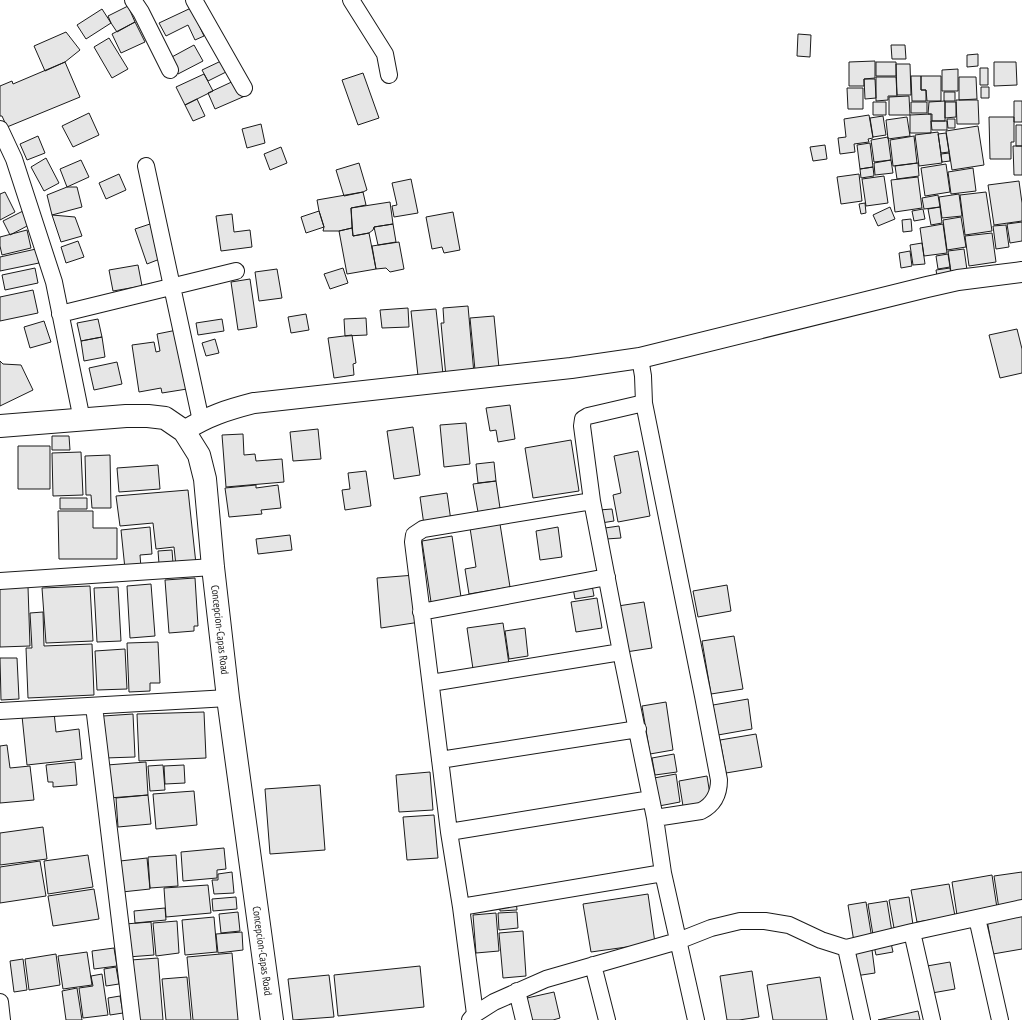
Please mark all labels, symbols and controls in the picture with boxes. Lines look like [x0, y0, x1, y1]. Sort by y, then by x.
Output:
street label: Concepcion-Capas Road [208, 584, 232, 675]
street label: Concepcion-Capas Road [250, 905, 276, 997]

